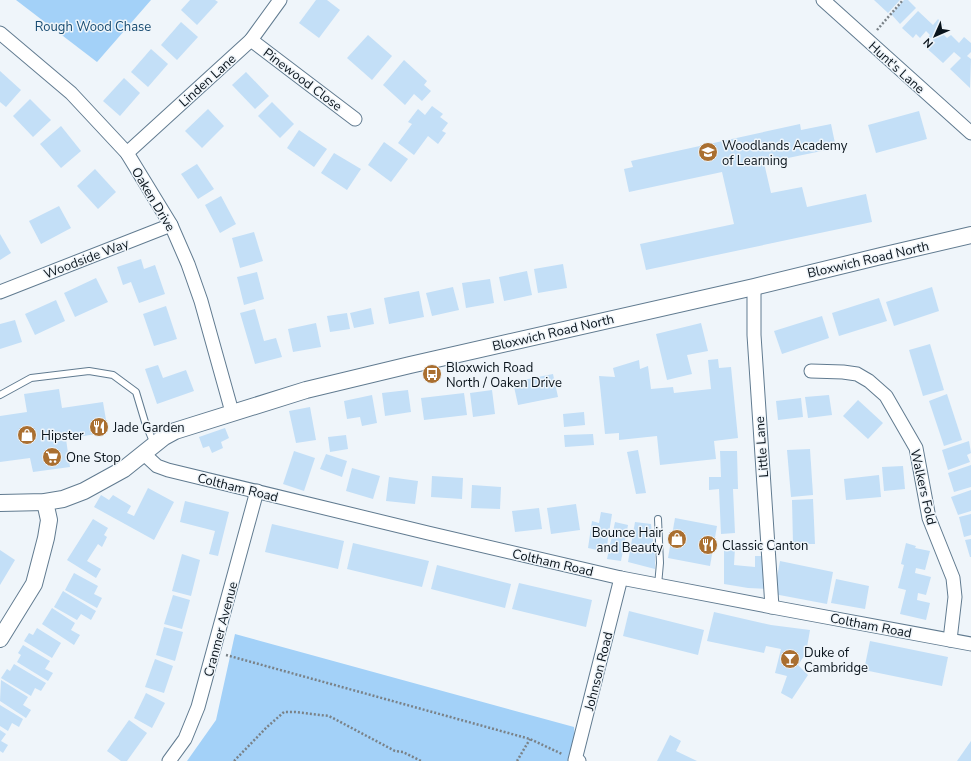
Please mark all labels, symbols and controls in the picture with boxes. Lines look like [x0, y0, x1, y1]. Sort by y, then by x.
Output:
north arrow [915, 16, 955, 56]
park label: Rough Wood Chase [35, 18, 151, 36]
text: N [920, 35, 936, 51]
street label: Hunt's Lane [864, 38, 928, 98]
street label: Pinewood Close [259, 44, 346, 116]
street label: Linden Lane [175, 50, 240, 111]
place label: Woodlands Academy of Learning [722, 137, 848, 170]
school or university icon: Woodlands Academy of Learning [697, 141, 719, 163]
street label: Oaken Drive [127, 164, 179, 235]
street label: Woodside Way [41, 234, 132, 283]
street label: Bloxwich Road North [806, 237, 931, 283]
street label: Bloxwich Road North [491, 310, 616, 356]
place label: Bloxwich Road North / Oaken Drive [446, 359, 562, 392]
bus stop icon: Bloxwich Road North / Oaken Drive [421, 363, 443, 385]
restaurant icon: Jade Garden [88, 416, 110, 438]
street label: Little Lane [751, 416, 773, 478]
place label: Jade Garden [112, 419, 185, 437]
shop icon: Hipster [16, 424, 38, 446]
place label: Hipster [41, 427, 84, 445]
supermarket icon: One Stop [41, 446, 63, 468]
street label: Walkers Fold [906, 448, 940, 527]
place label: One Stop [66, 449, 121, 467]
street label: Coltham Road [195, 469, 280, 507]
place label: Bounce Hair and Beauty [592, 524, 663, 557]
shop icon: Bounce Hair and Beauty [666, 528, 688, 550]
restaurant icon: Classic Canton [697, 534, 719, 556]
place label: Classic Canton [722, 537, 808, 555]
street label: Coltham Road [510, 545, 595, 581]
street label: Cranmer Avenue [200, 580, 242, 679]
street label: Coltham Road [828, 609, 913, 643]
street label: Johnson Road [580, 630, 617, 714]
place label: Duke of Cambridge [804, 644, 868, 677]
bar icon: Duke of Cambridge [779, 648, 801, 670]

